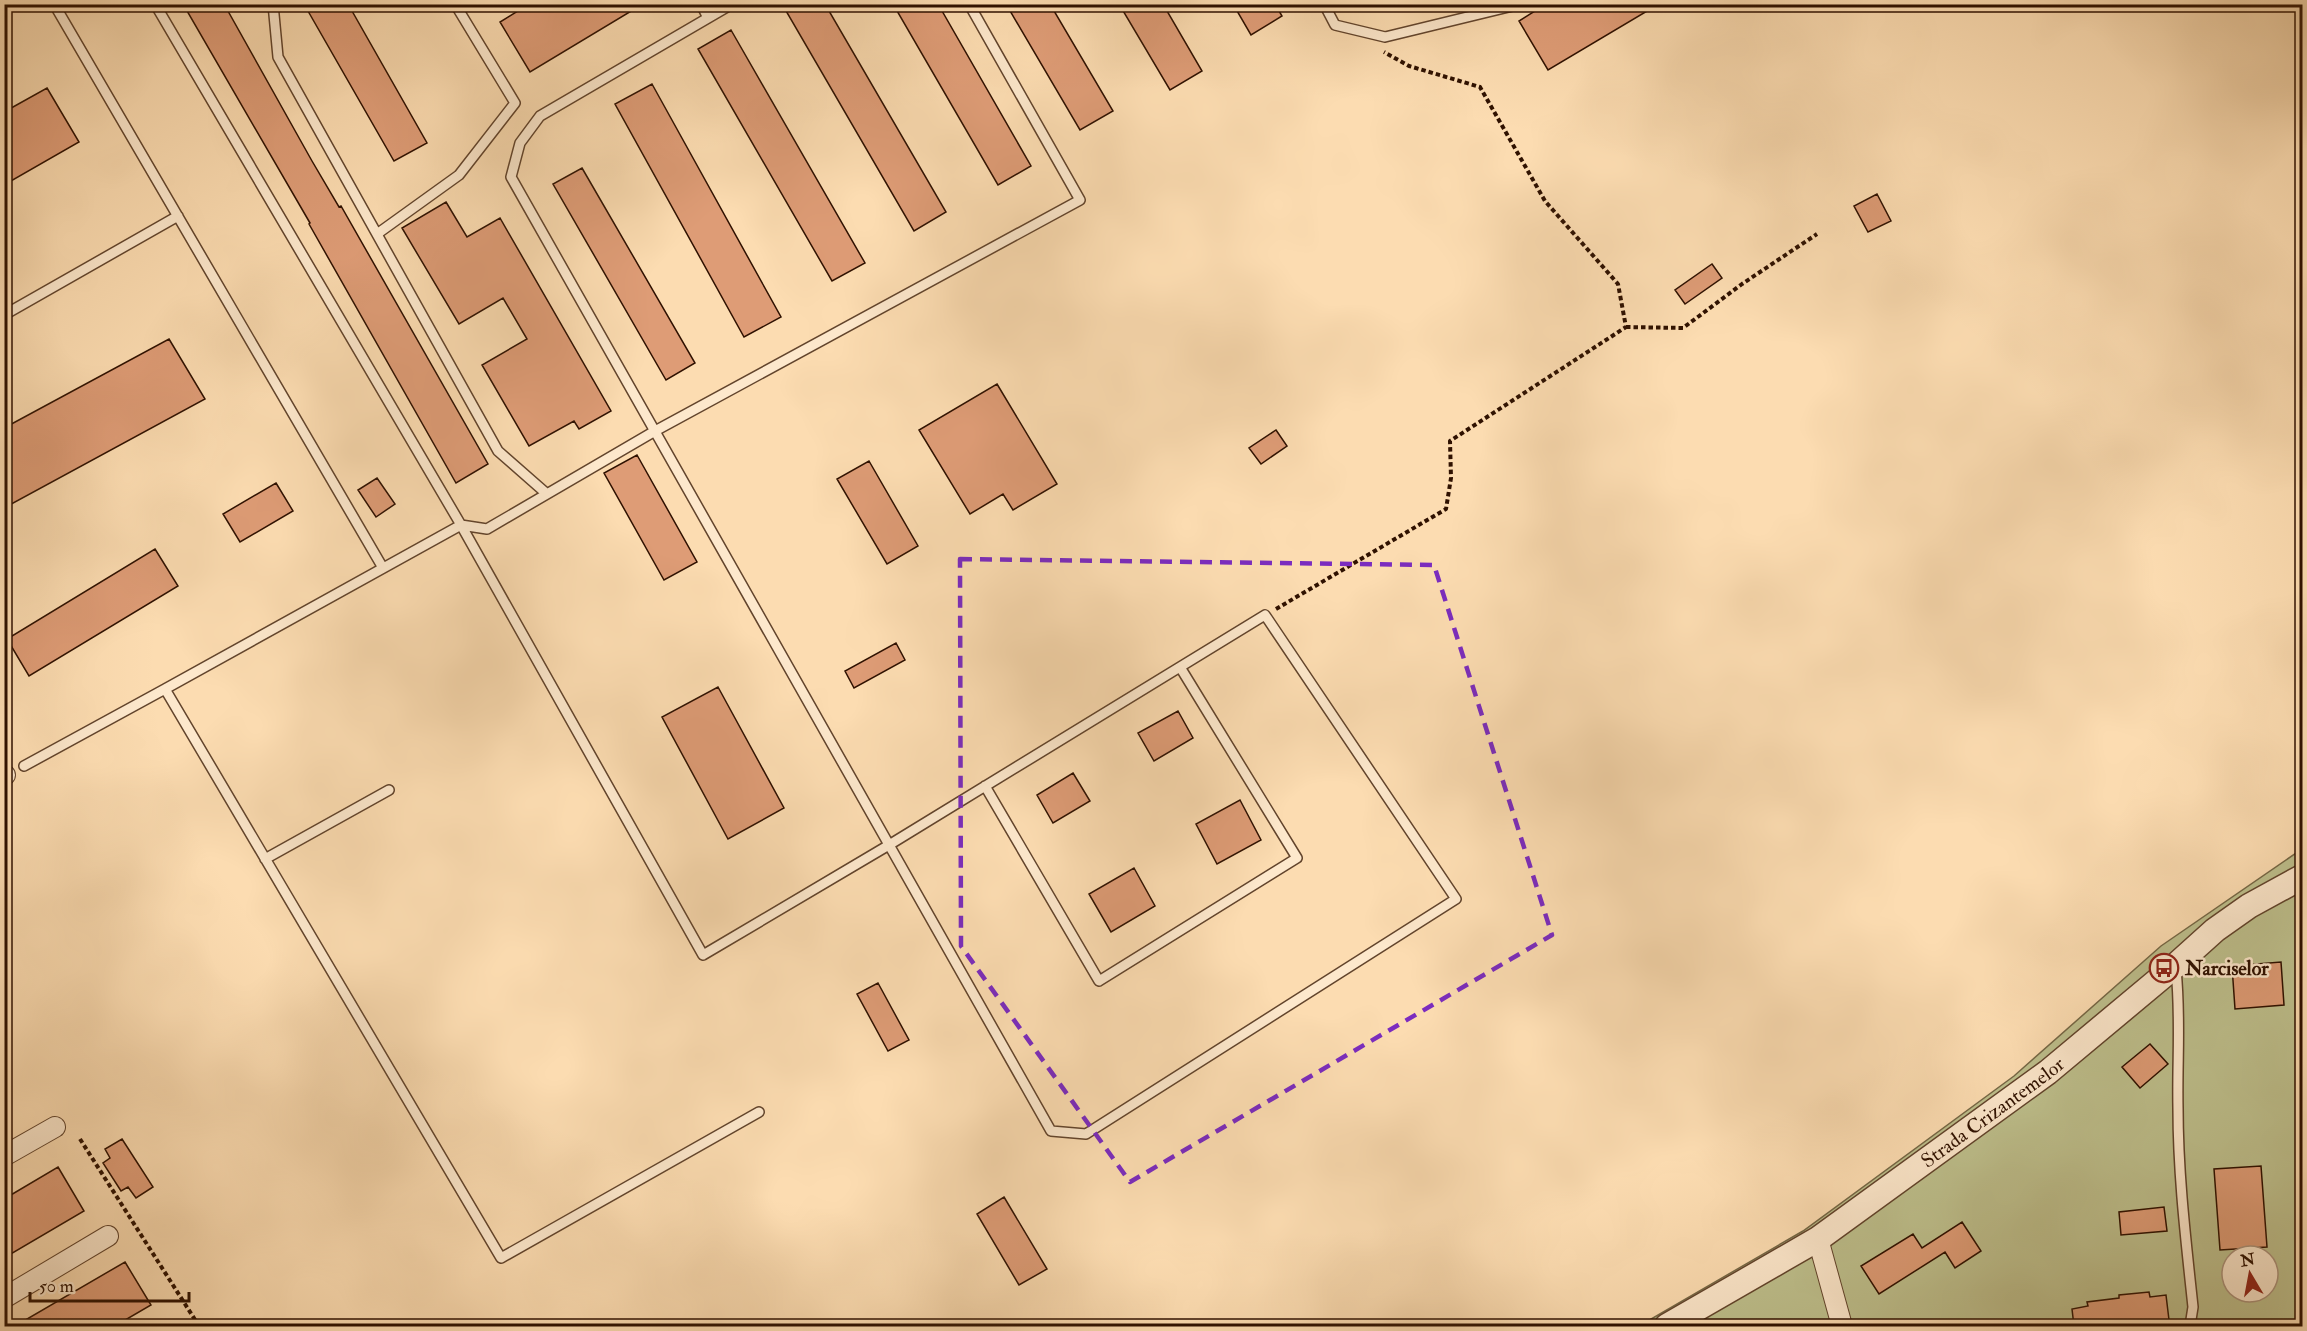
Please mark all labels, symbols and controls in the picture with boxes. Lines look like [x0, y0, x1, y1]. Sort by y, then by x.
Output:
bus stop icon: Narciselor [2148, 952, 2180, 984]
place label: Narciselor [2184, 956, 2269, 981]
street label: Strada Crizantemelor [1916, 1051, 2070, 1173]
north arrow [2220, 1244, 2280, 1304]
text: N [2238, 1249, 2257, 1271]
scale bar [30, 1265, 189, 1303]
text: 50 m [39, 1275, 74, 1298]

